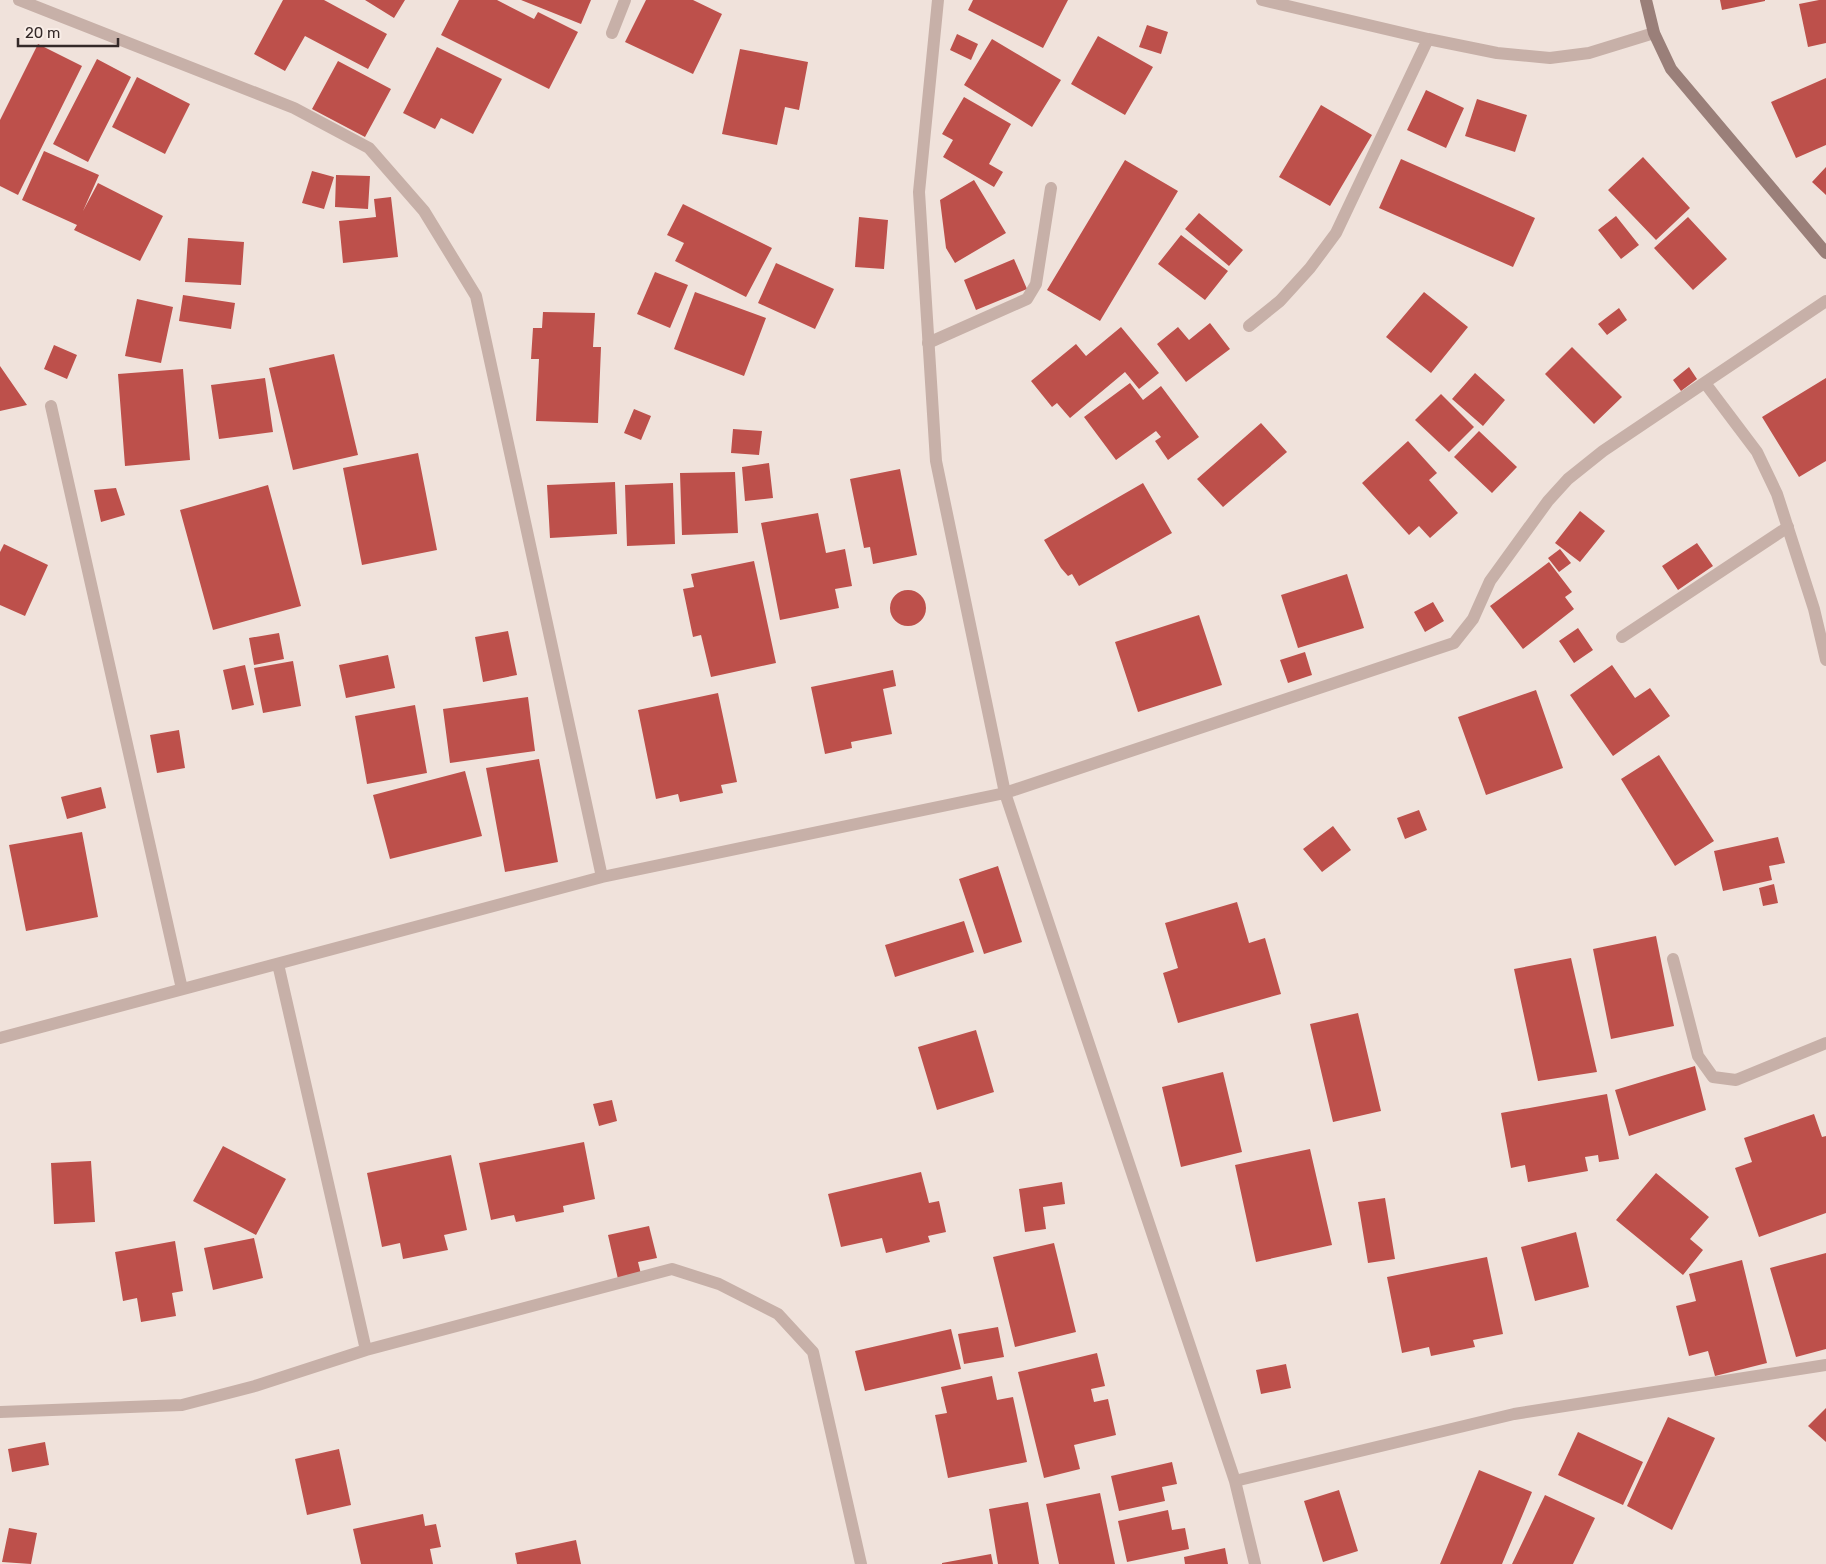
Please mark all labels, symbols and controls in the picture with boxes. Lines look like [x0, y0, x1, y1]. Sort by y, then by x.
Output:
scale bar [18, 15, 118, 47]
text: 20 m [25, 24, 60, 42]

